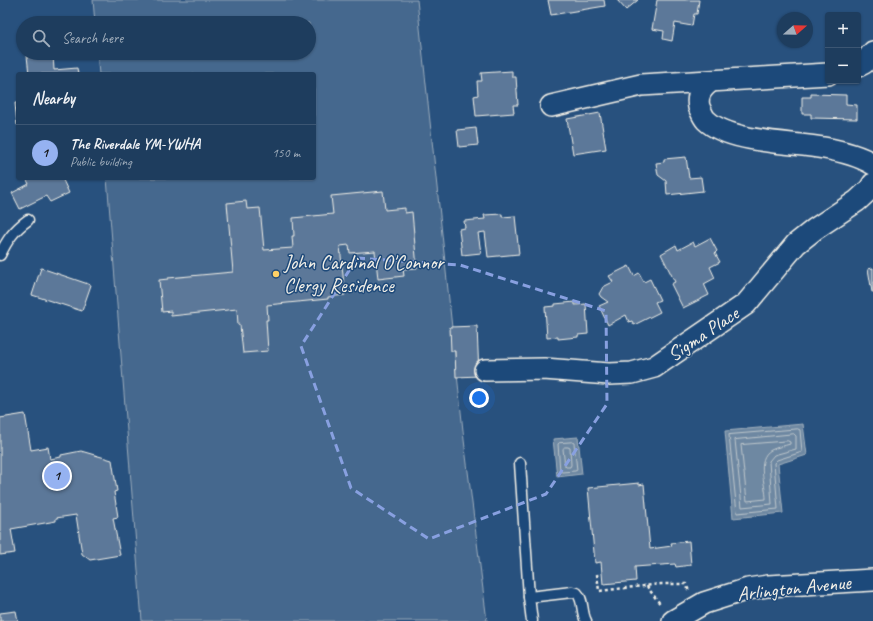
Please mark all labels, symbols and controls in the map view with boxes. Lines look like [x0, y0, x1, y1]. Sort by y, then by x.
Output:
north arrow [777, 12, 813, 48]
map controls [825, 12, 861, 84]
button: + [825, 12, 861, 48]
search box [16, 16, 316, 60]
icon: search [30, 27, 52, 49]
text: Search here [62, 29, 123, 48]
button: − [825, 48, 861, 84]
text: Nearby [32, 88, 75, 109]
text: The Riverdale YM-YWHA [70, 135, 200, 154]
text: 1 [42, 145, 48, 161]
text: 150 m [272, 145, 300, 161]
text: Public building [70, 154, 132, 170]
place label: John Cardinal O'Connor Clergy Residence [283, 250, 445, 298]
marker: John Cardinal O'Connor Clergy Residence [271, 269, 281, 279]
street label: Sigma Place [663, 300, 745, 367]
your location [469, 388, 489, 408]
pin: 1 [44, 461, 70, 491]
street label: Arlington Avenue [736, 569, 853, 606]

